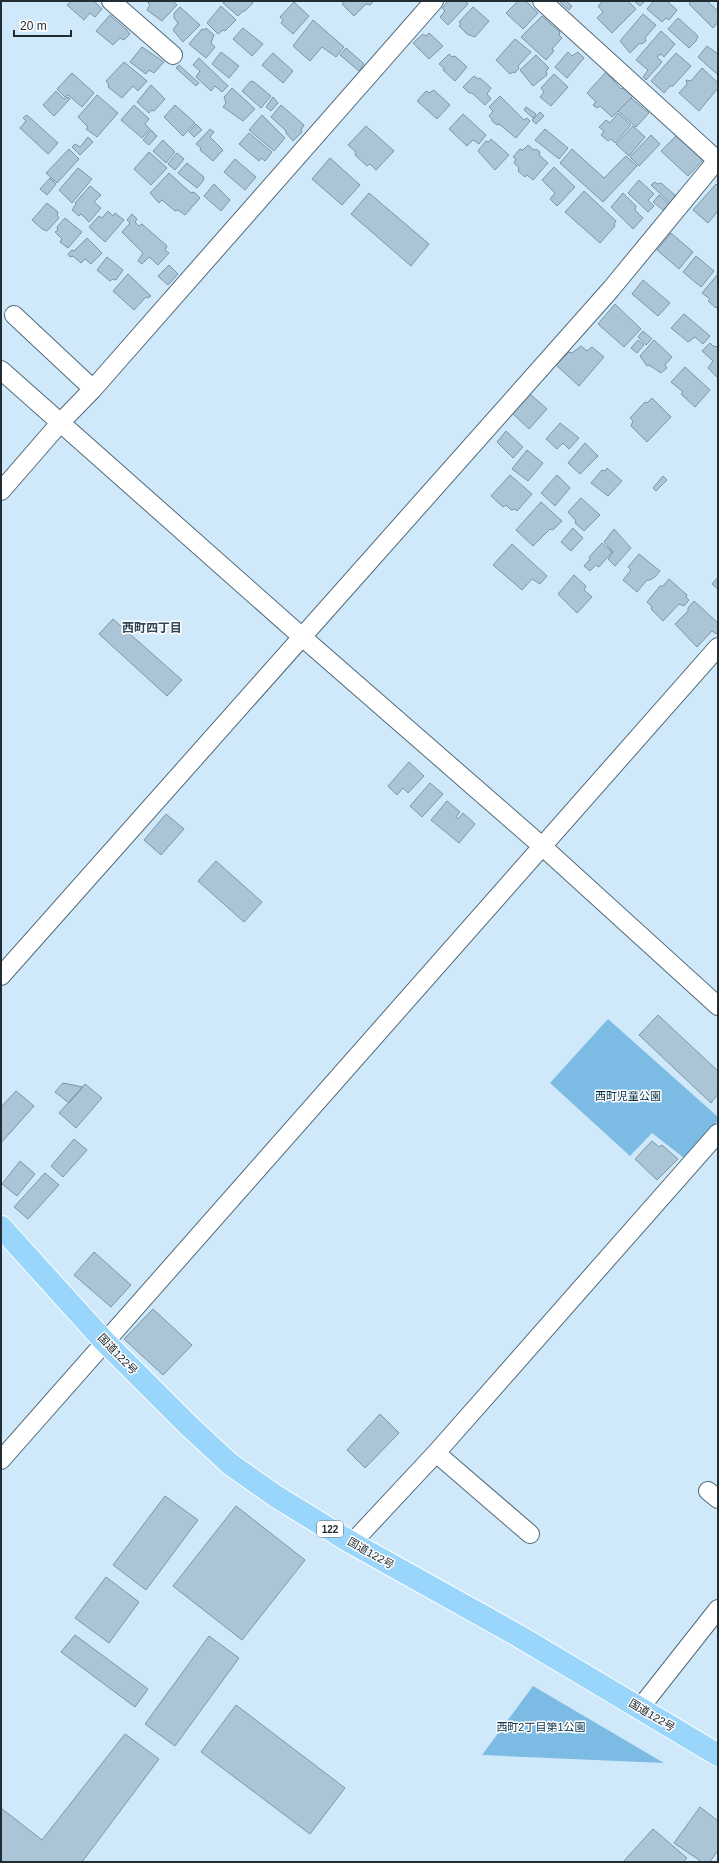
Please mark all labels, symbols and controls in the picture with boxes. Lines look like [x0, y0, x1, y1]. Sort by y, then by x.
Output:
scale bar [14, 12, 71, 38]
text: 20 m [20, 19, 47, 33]
district label: 西町四丁目 [122, 621, 182, 635]
park label: 西町児童公園 [595, 1090, 661, 1102]
street label: 国道122号 [96, 1331, 140, 1377]
road number: 122 [317, 1521, 343, 1537]
street label: 国道122号 [346, 1535, 396, 1571]
street label: 国道122号 [627, 1697, 677, 1733]
park label: 西町2丁目第1公園 [496, 1721, 586, 1733]

